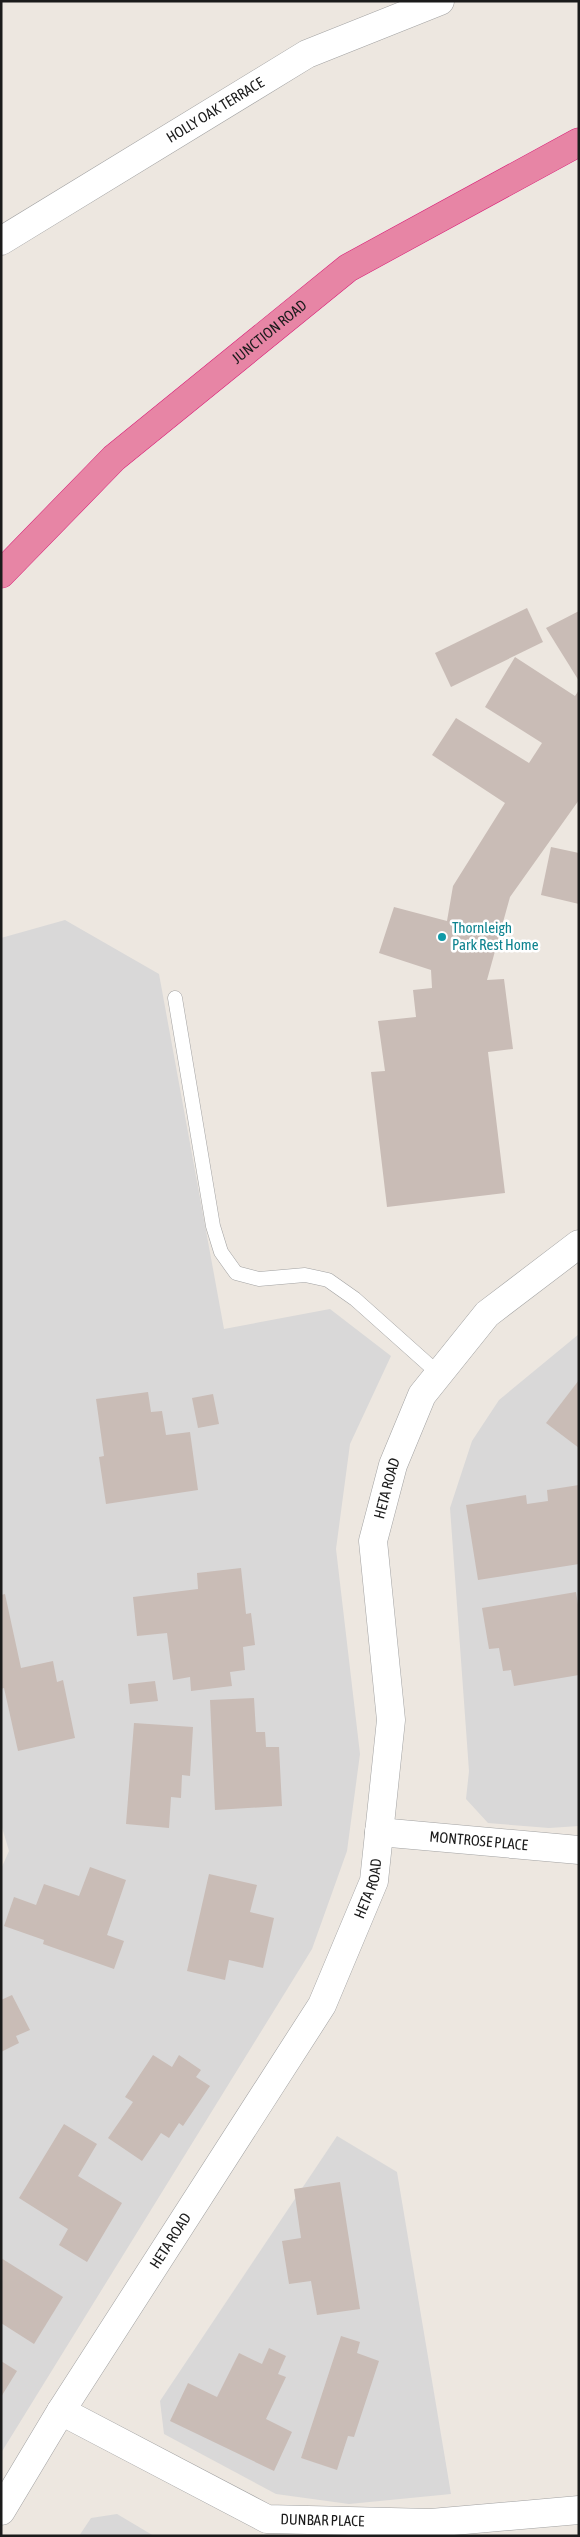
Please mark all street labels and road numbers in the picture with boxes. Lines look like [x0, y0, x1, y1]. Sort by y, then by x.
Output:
street label: HOLLY OAK TERRACE [163, 73, 267, 146]
street label: JUNCTION ROAD [228, 296, 310, 367]
street label: HETA ROAD [370, 1455, 403, 1521]
street label: MONTROSE PLACE [429, 1828, 529, 1853]
street label: HETA ROAD [350, 1858, 384, 1921]
street label: HETA ROAD [146, 2210, 194, 2271]
street label: DUNBAR PLACE [280, 2510, 365, 2529]

